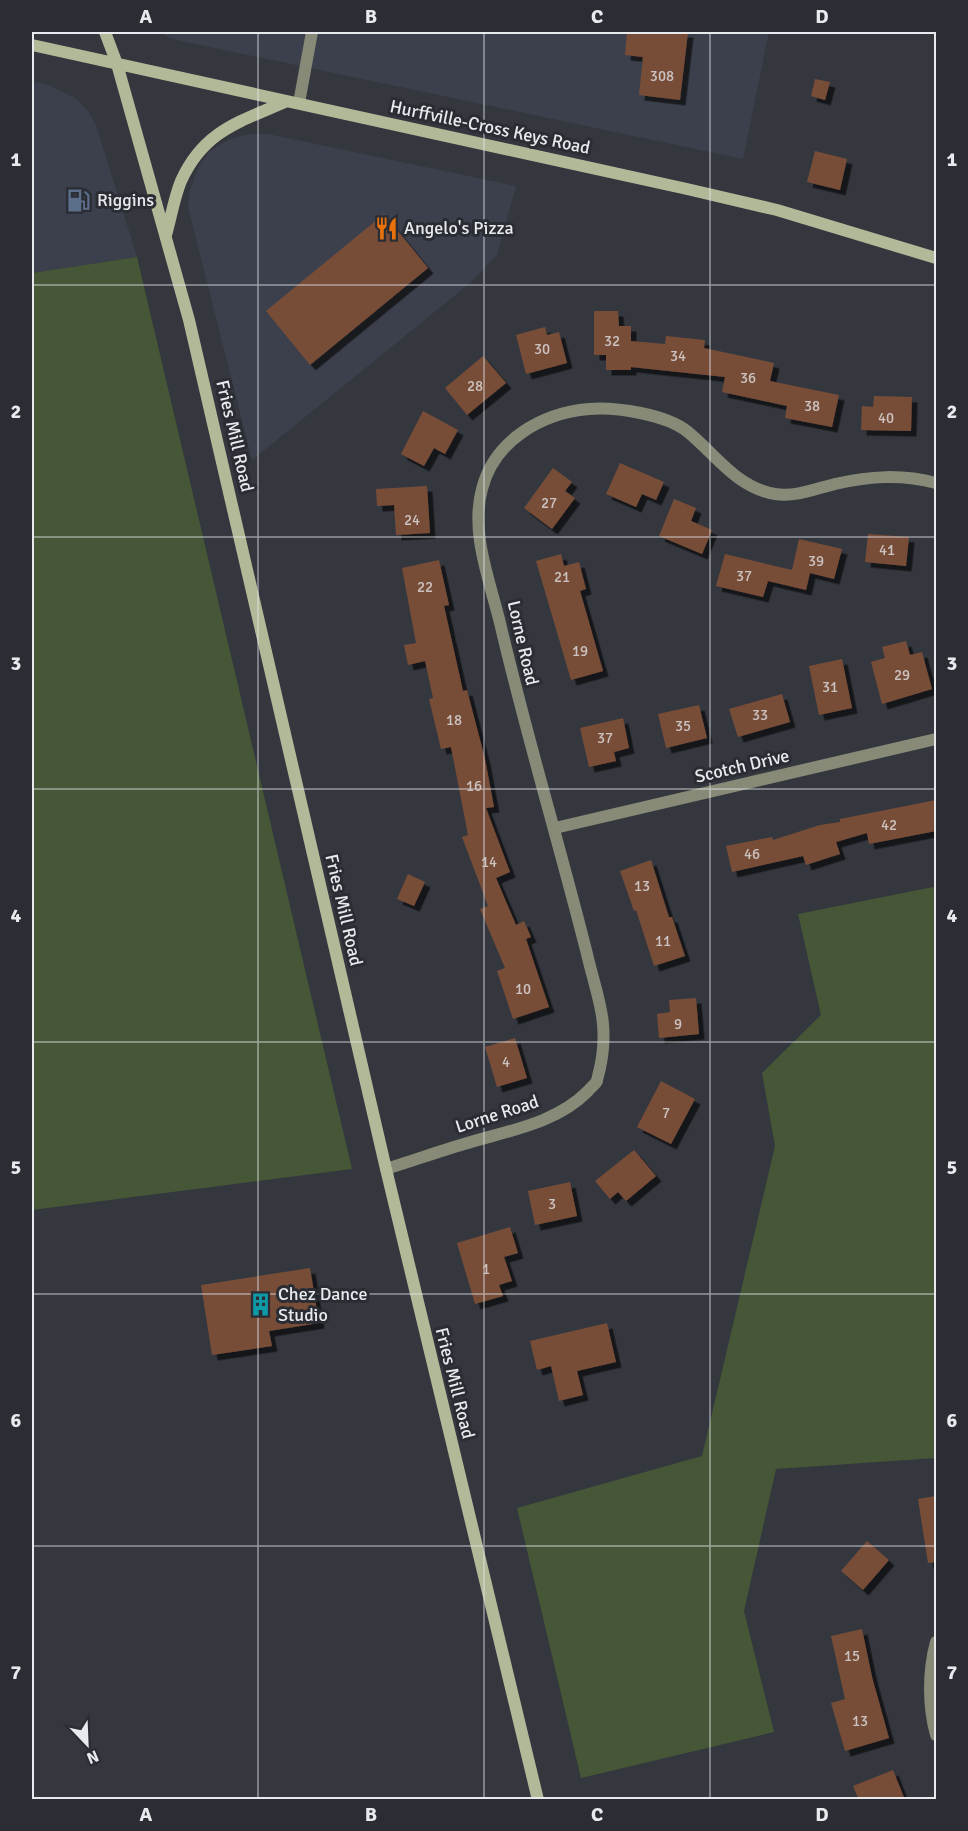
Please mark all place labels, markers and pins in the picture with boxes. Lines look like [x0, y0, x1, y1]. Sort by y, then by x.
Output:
fuel station icon: Riggins [66, 187, 92, 213]
place label: Riggins [97, 189, 154, 211]
restaurant icon: Angelo's Pizza [373, 215, 399, 241]
place label: Angelo's Pizza [404, 217, 514, 239]
place label: Chez Dance Studio [278, 1283, 368, 1326]
building icon: Chez Dance Studio [247, 1291, 273, 1317]

